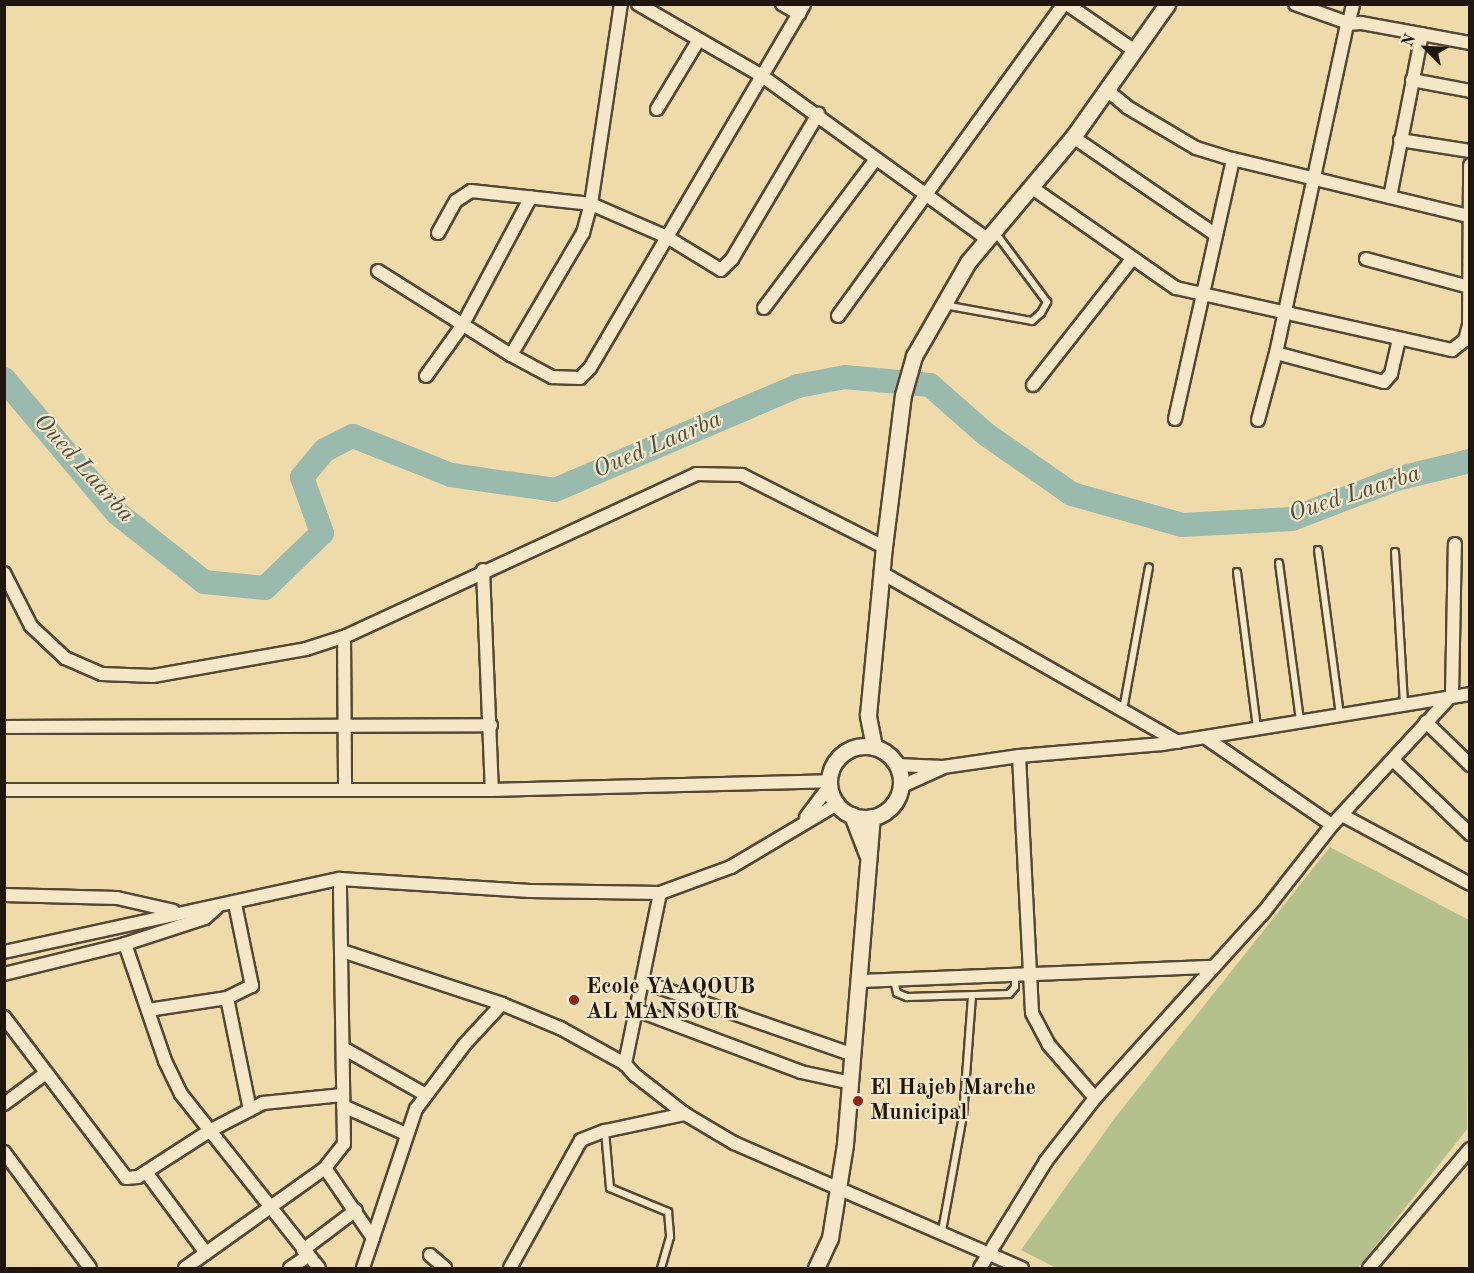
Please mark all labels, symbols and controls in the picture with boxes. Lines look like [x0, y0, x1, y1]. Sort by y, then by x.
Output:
north arrow [1396, 18, 1456, 78]
text: N [1400, 32, 1419, 50]
water label: Oued Laarba [589, 406, 727, 486]
water label: Oued Laarba [27, 409, 139, 529]
water label: Oued Laarba [1285, 460, 1425, 530]
place label: Ecole YAAQOUB AL MANSOUR [586, 974, 755, 1026]
marker: Ecole YAAQOUB AL MANSOUR [567, 993, 581, 1007]
place label: El Hajeb Marche Municipal [870, 1075, 1036, 1126]
marker: El Hajeb Marche Municipal [851, 1094, 865, 1108]

